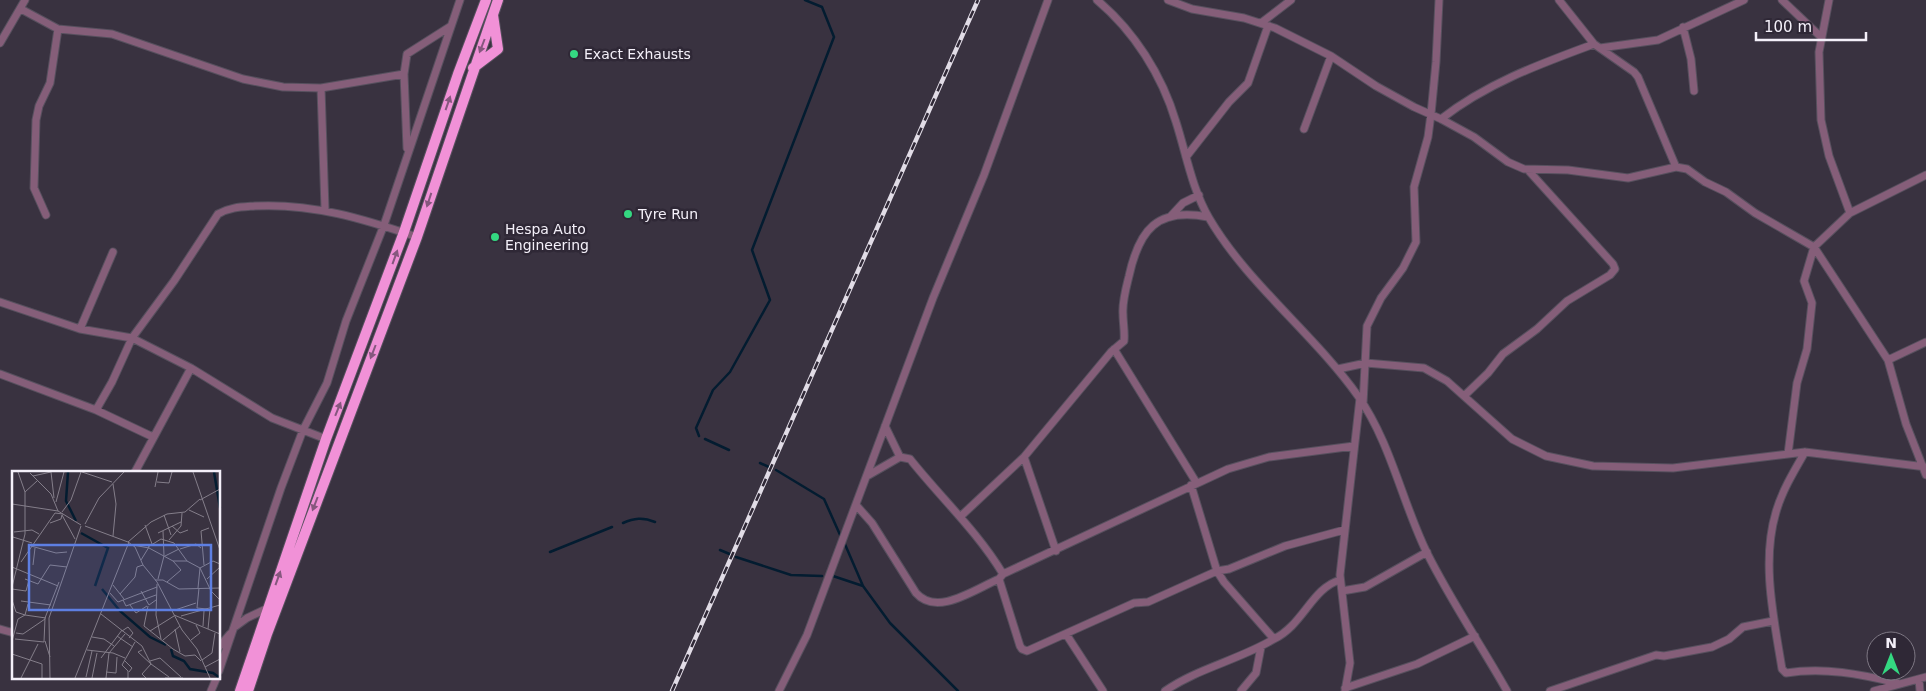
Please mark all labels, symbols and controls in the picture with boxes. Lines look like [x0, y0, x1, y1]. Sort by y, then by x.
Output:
scale bar [1756, 10, 1866, 42]
text: 100 m [1764, 18, 1812, 36]
one-way arrow [477, 39, 485, 53]
place label: Exact Exhausts [584, 46, 691, 62]
marker: Exact Exhausts [568, 48, 580, 60]
one-way arrow [444, 95, 452, 110]
one-way arrow [425, 192, 433, 207]
place label: Tyre Run [637, 206, 698, 222]
marker: Tyre Run [622, 208, 634, 220]
place label: Hespa Auto Engineering [505, 221, 589, 253]
marker: Hespa Auto Engineering [489, 231, 501, 243]
one-way arrow [392, 249, 399, 264]
one-way arrow [369, 345, 377, 360]
one-way arrow [334, 401, 342, 416]
inset map [12, 471, 220, 678]
one-way arrow [311, 497, 319, 512]
one-way arrow [275, 571, 282, 586]
north arrow [1866, 631, 1916, 681]
text: N [1885, 635, 1897, 651]

